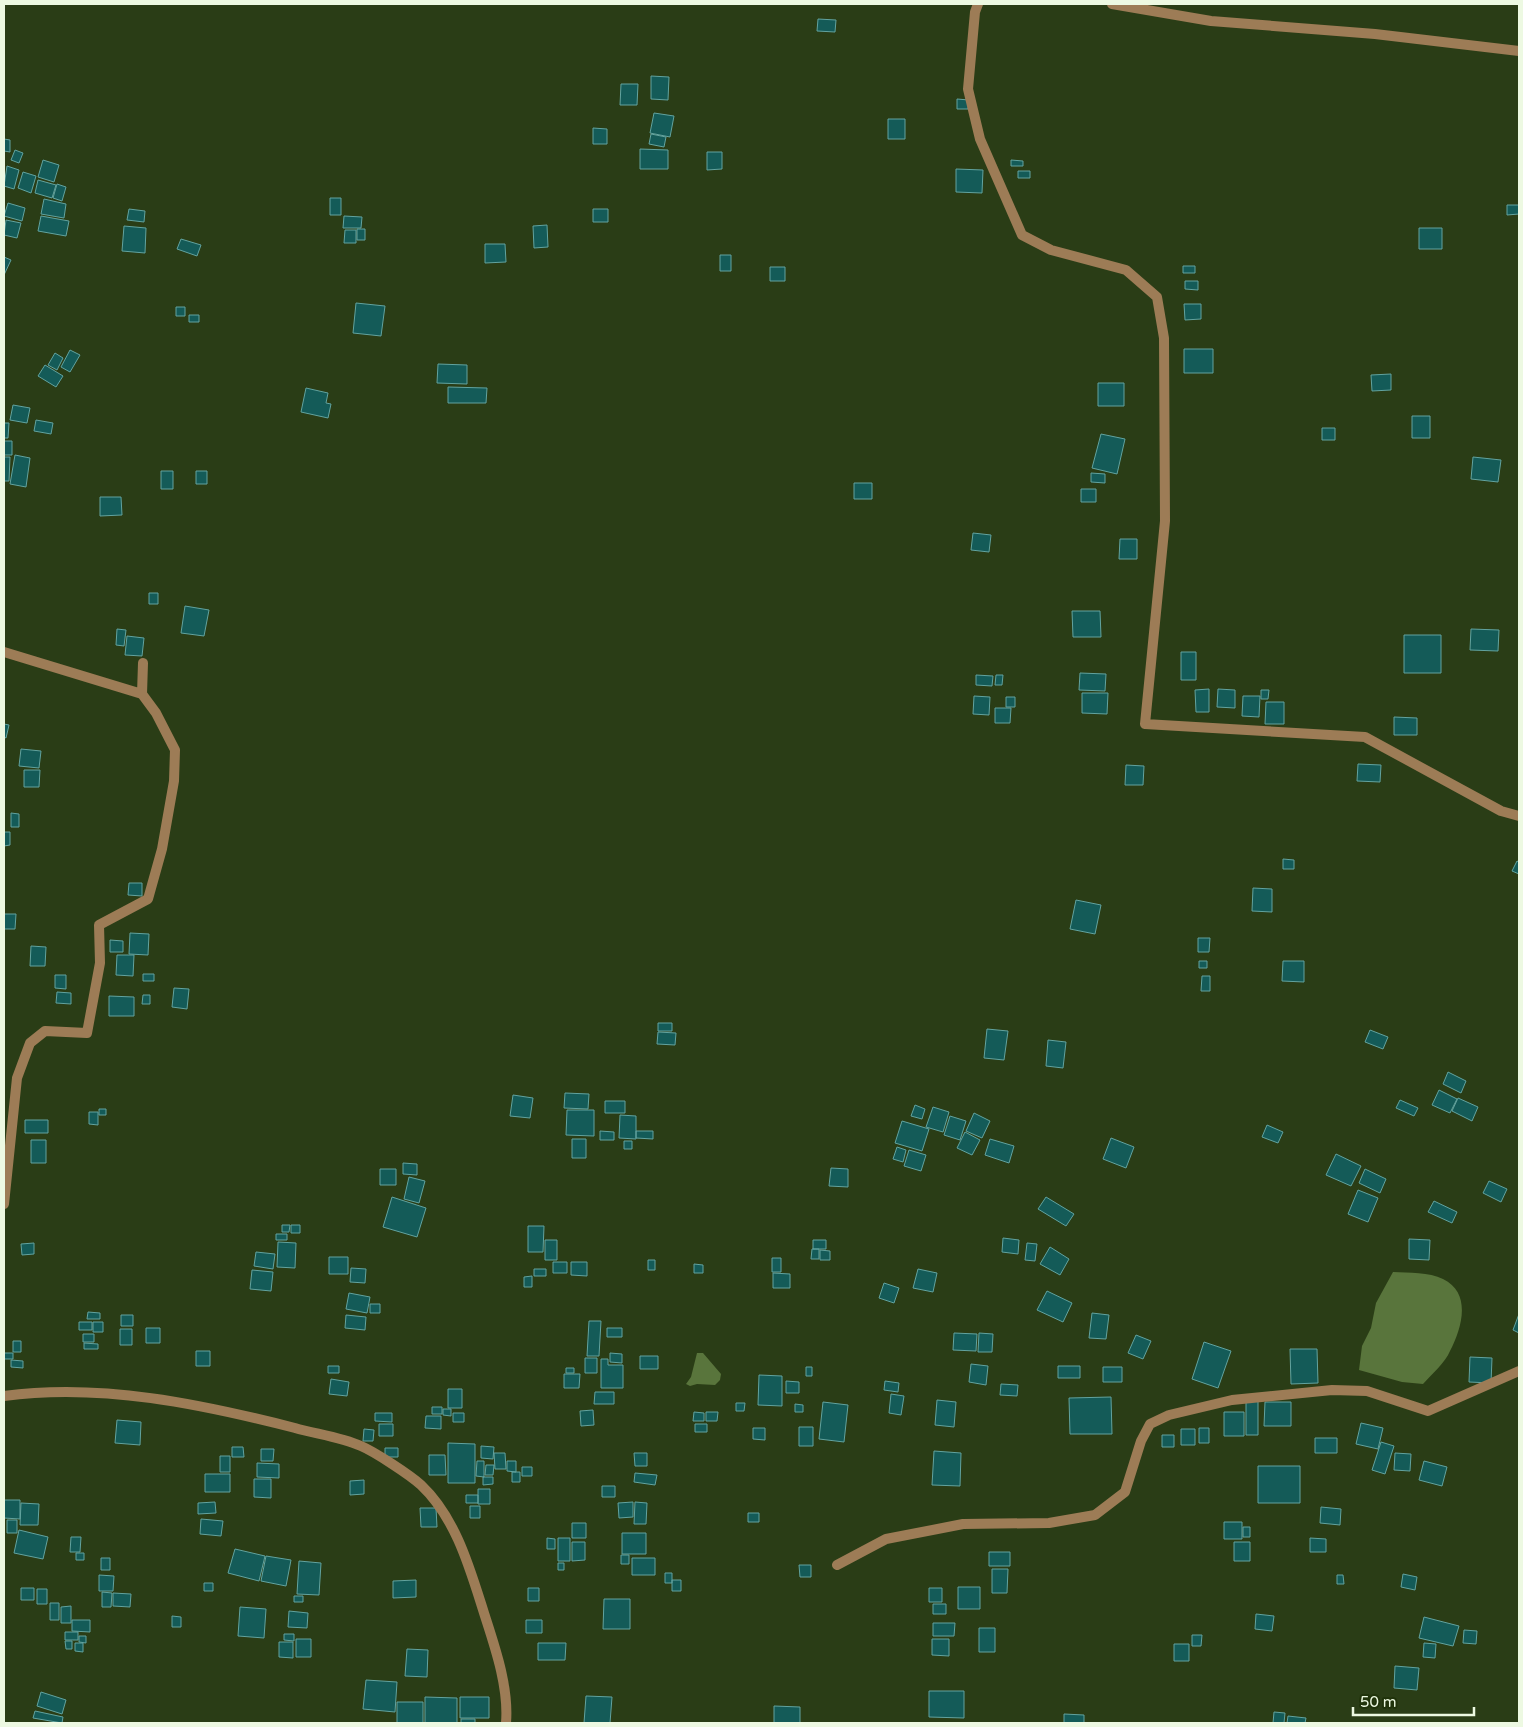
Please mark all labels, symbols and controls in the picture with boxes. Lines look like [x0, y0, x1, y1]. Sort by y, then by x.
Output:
scale bar [1353, 1684, 1474, 1716]
text: 50 m [1360, 1693, 1397, 1711]

